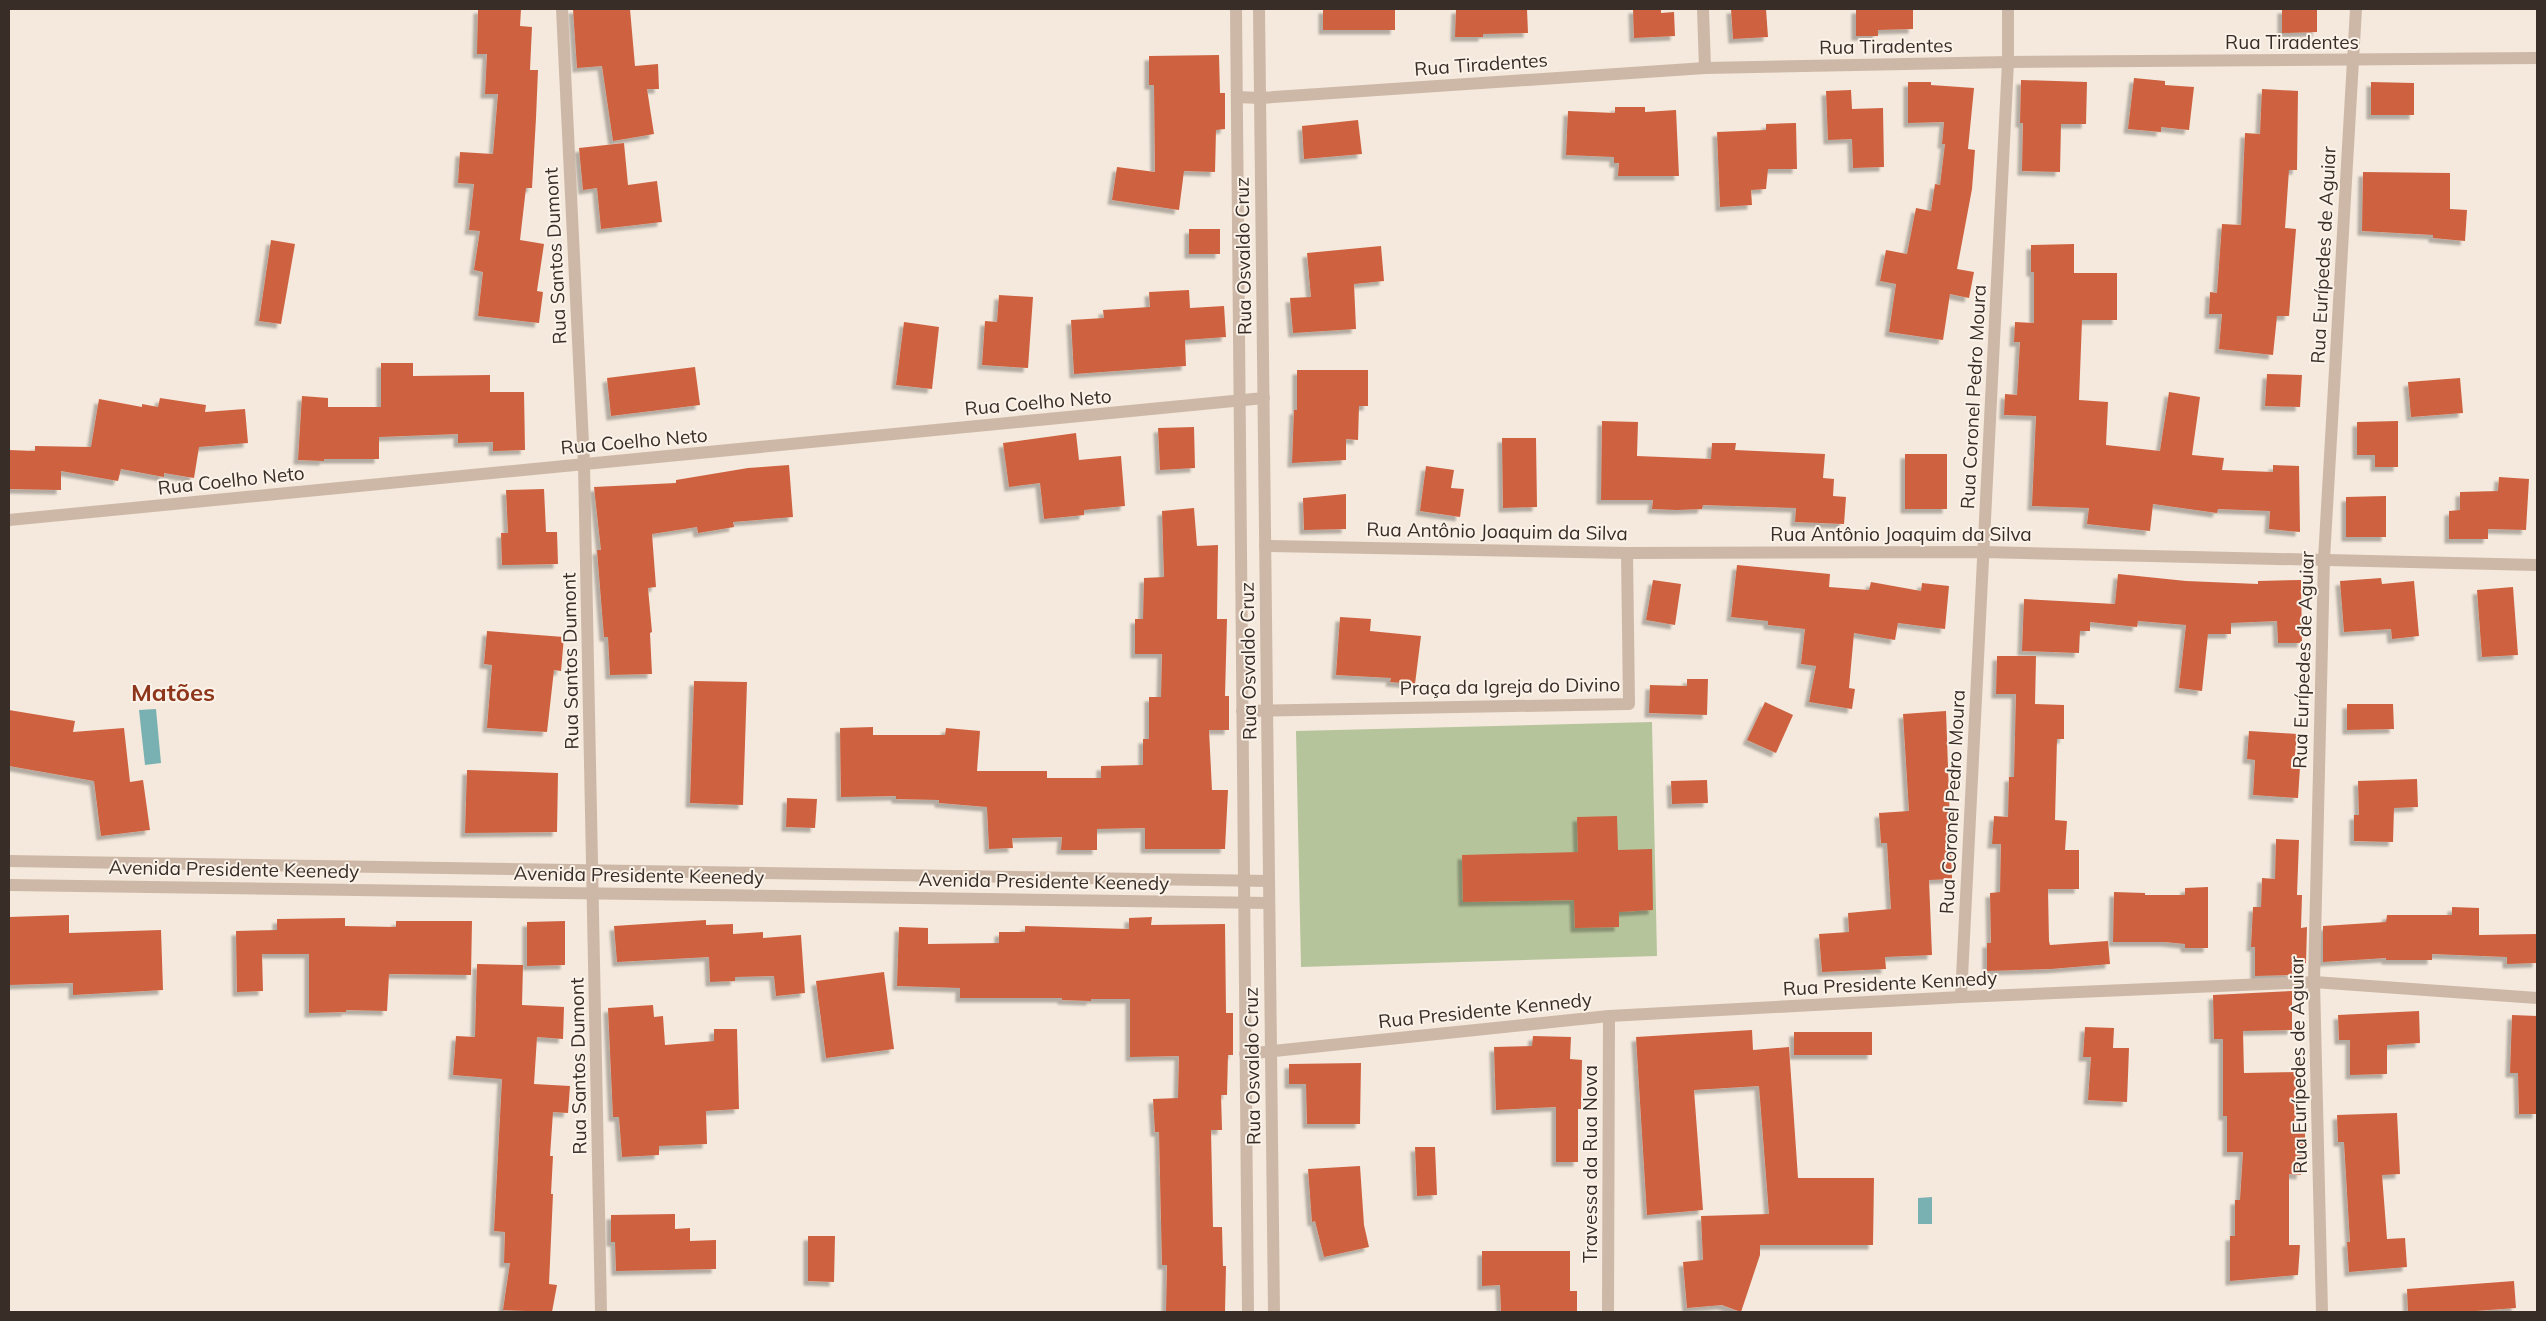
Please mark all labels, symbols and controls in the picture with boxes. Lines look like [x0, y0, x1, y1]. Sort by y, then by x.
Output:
street label: Rua Tiradentes [2225, 30, 2359, 54]
street label: Rua Tiradentes [1819, 33, 1953, 59]
street label: Rua Tiradentes [1413, 47, 1549, 81]
street label: Rua Eurípedes de Aguiar [2305, 146, 2341, 364]
street label: Rua Santos Dumont [538, 167, 572, 345]
street label: Rua Osvaldo Cruz [1230, 177, 1256, 335]
street label: Rua Coronel Pedro Moura [1955, 284, 1991, 510]
street label: Rua Coelho Neto [964, 384, 1112, 420]
street label: Rua Coelho Neto [560, 423, 708, 459]
street label: Rua Coelho Neto [156, 460, 306, 500]
street label: Rua Antônio Joaquim da Silva [1366, 517, 1628, 545]
street label: Rua Antônio Joaquim da Silva [1770, 522, 2032, 546]
street label: Rua Eurípedes de Aguiar [2287, 551, 2319, 769]
street label: Rua Santos Dumont [556, 572, 584, 750]
street label: Rua Osvaldo Cruz [1235, 582, 1261, 740]
street label: Praça da Igreja do Divino [1399, 672, 1621, 700]
district label: Matões [131, 677, 215, 707]
street label: Rua Coronel Pedro Moura [1934, 689, 1970, 915]
street label: Avenida Presidente Keenedy [109, 855, 359, 883]
street label: Avenida Presidente Keenedy [514, 861, 764, 889]
street label: Avenida Presidente Keenedy [919, 867, 1169, 895]
street label: Rua Eurípedes de Aguiar [2284, 956, 2312, 1174]
street label: Rua Presidente Kennedy [1782, 965, 1998, 1001]
street label: Rua Santos Dumont [564, 977, 592, 1155]
street label: Rua Osvaldo Cruz [1239, 987, 1265, 1145]
street label: Rua Presidente Kennedy [1377, 987, 1593, 1033]
street label: Travessa da Rua Nova [1578, 1065, 1602, 1263]

